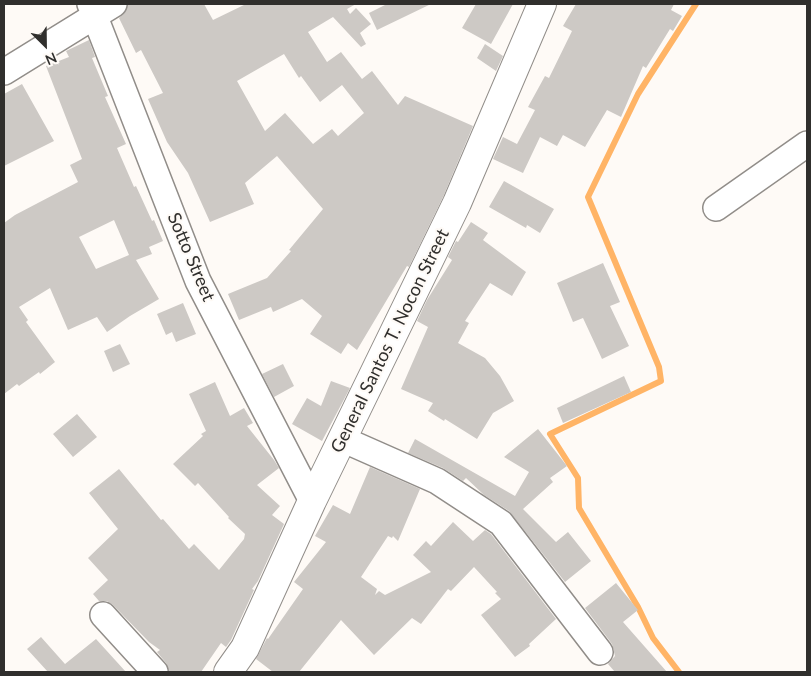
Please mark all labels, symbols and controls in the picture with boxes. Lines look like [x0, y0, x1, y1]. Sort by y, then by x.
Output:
north arrow [20, 20, 70, 70]
text: N [43, 49, 59, 69]
street label: Sotto Street [163, 209, 219, 305]
street label: General Santos T. Nocon Street [326, 226, 454, 456]

